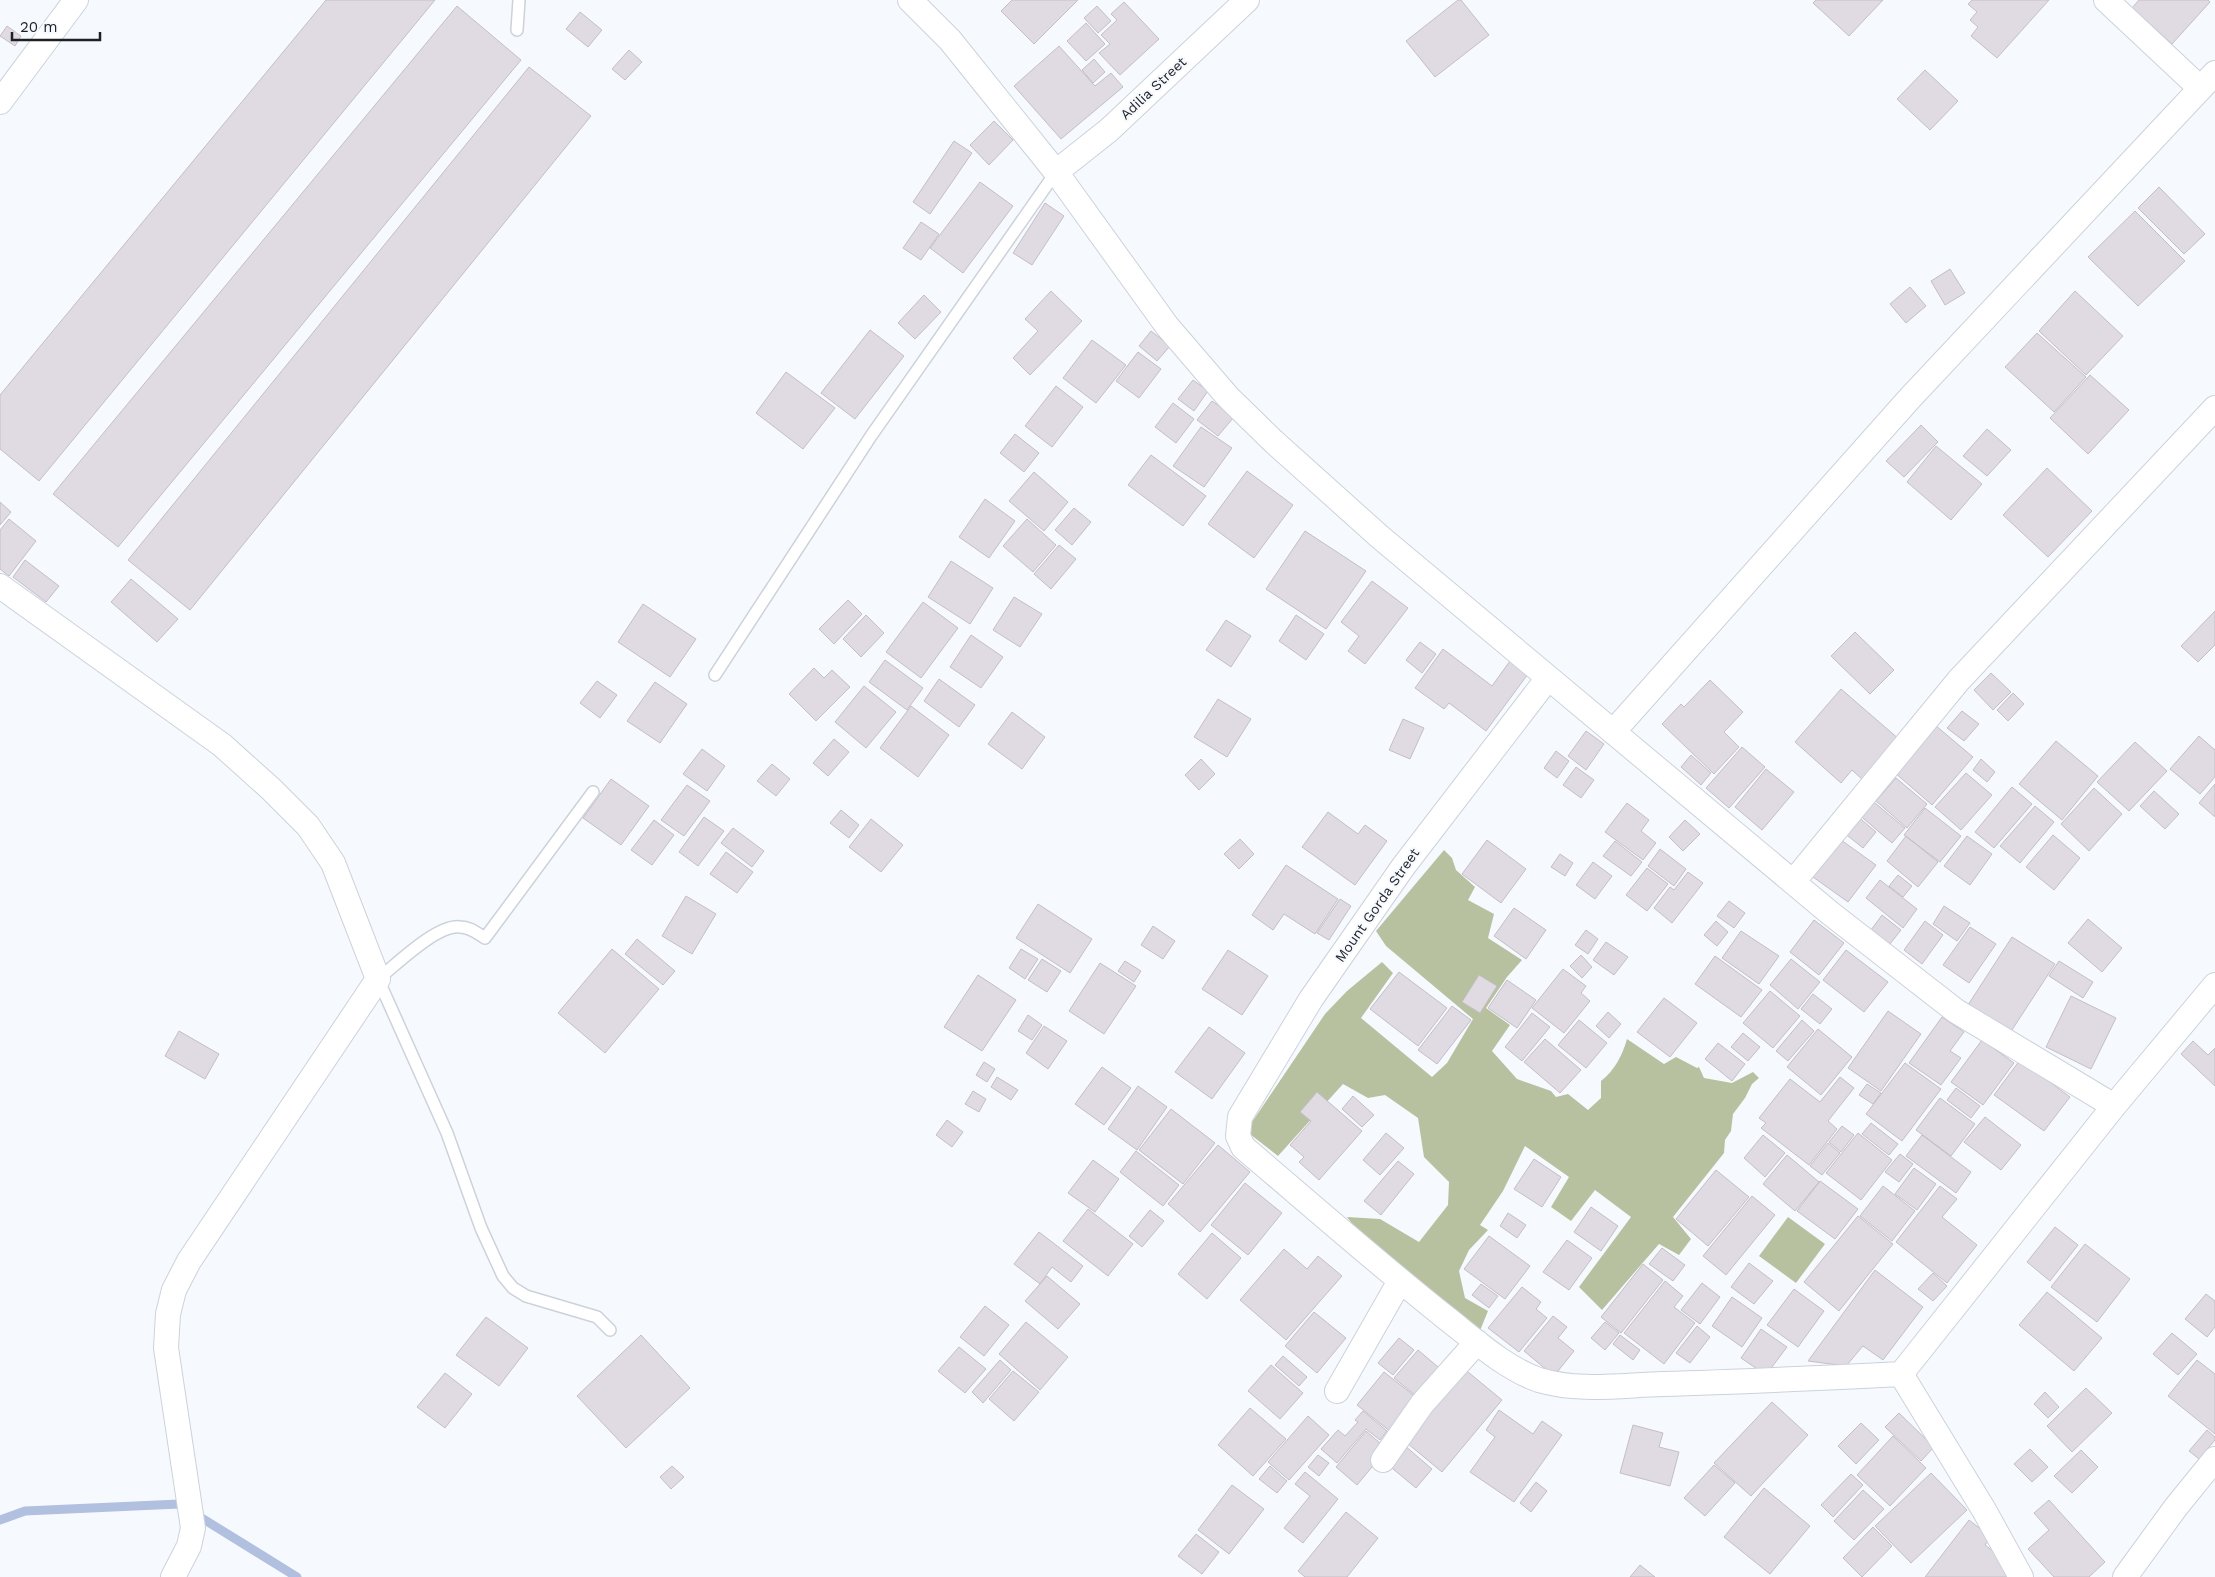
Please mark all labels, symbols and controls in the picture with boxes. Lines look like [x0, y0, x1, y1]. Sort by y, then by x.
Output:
scale bar [12, 10, 100, 42]
text: 20 m [20, 18, 58, 36]
street label: Adilia Street [1117, 53, 1189, 123]
street label: Mount Gorda Street [1332, 845, 1422, 965]

